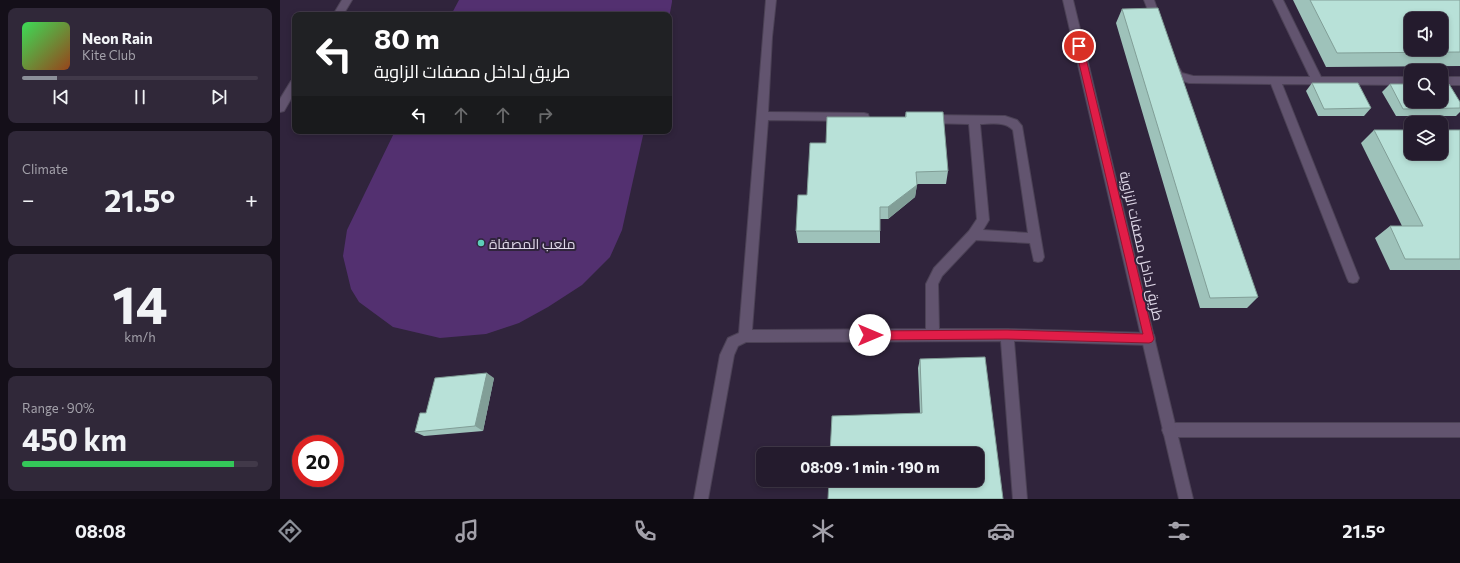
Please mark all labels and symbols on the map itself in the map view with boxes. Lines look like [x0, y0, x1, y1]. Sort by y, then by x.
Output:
pin [1062, 29, 1096, 63]
street label: طريق لداخل مصفات الزاوية [1116, 170, 1167, 323]
place label: ملعب المصفاة [489, 235, 576, 252]
marker: ملعب المصفاة [476, 238, 486, 248]
position arrow [849, 314, 891, 356]
speed limit sign: 20 [292, 435, 344, 487]

